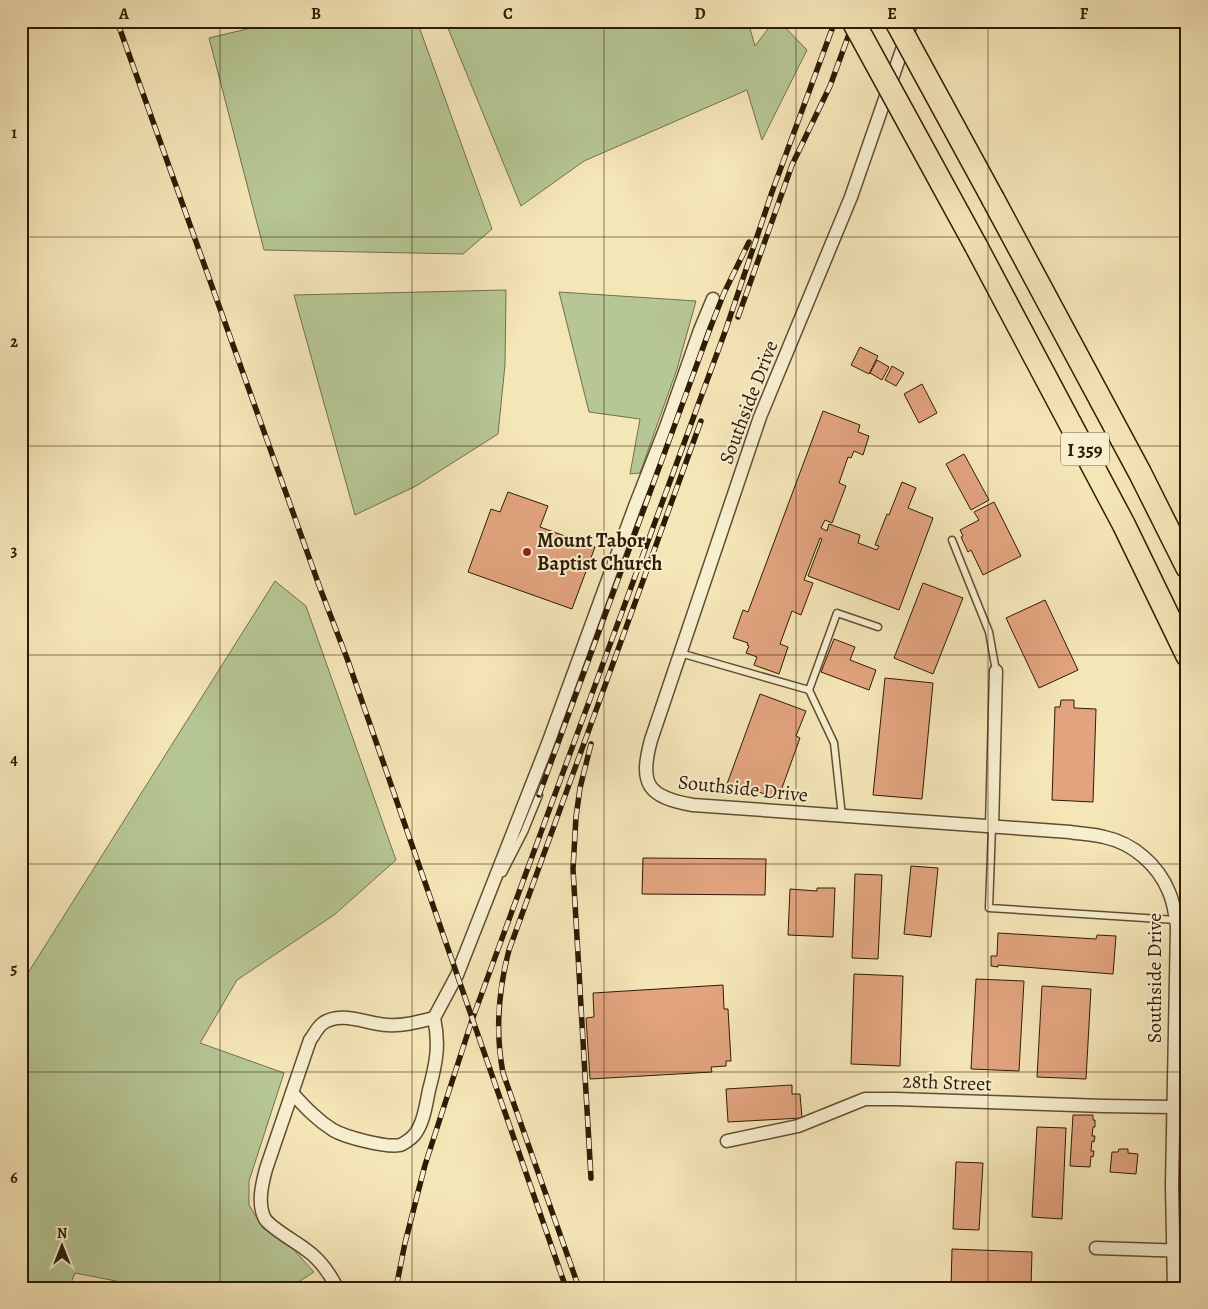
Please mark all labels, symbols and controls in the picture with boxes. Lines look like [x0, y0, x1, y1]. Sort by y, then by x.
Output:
text: A [118, 3, 130, 25]
text: B [311, 3, 321, 25]
text: C [503, 3, 513, 25]
text: D [694, 3, 706, 25]
text: E [887, 3, 897, 25]
text: F [1080, 3, 1089, 25]
text: 1 [11, 122, 17, 144]
text: 2 [10, 331, 18, 353]
street label: Southside Drive [712, 336, 784, 468]
road number: I 359 [1061, 432, 1109, 466]
place label: Mount Tabor Baptist Church [537, 527, 662, 577]
text: 3 [11, 540, 18, 562]
marker: Mount Tabor Baptist Church [521, 546, 533, 558]
text: 4 [10, 749, 18, 771]
street label: Southside Drive [677, 768, 809, 809]
street label: Southside Drive [1141, 913, 1168, 1043]
text: 5 [11, 958, 18, 980]
street label: 28th Street [902, 1067, 993, 1098]
text: 6 [10, 1167, 18, 1189]
north arrow [38, 1222, 88, 1272]
text: N [57, 1224, 67, 1243]

